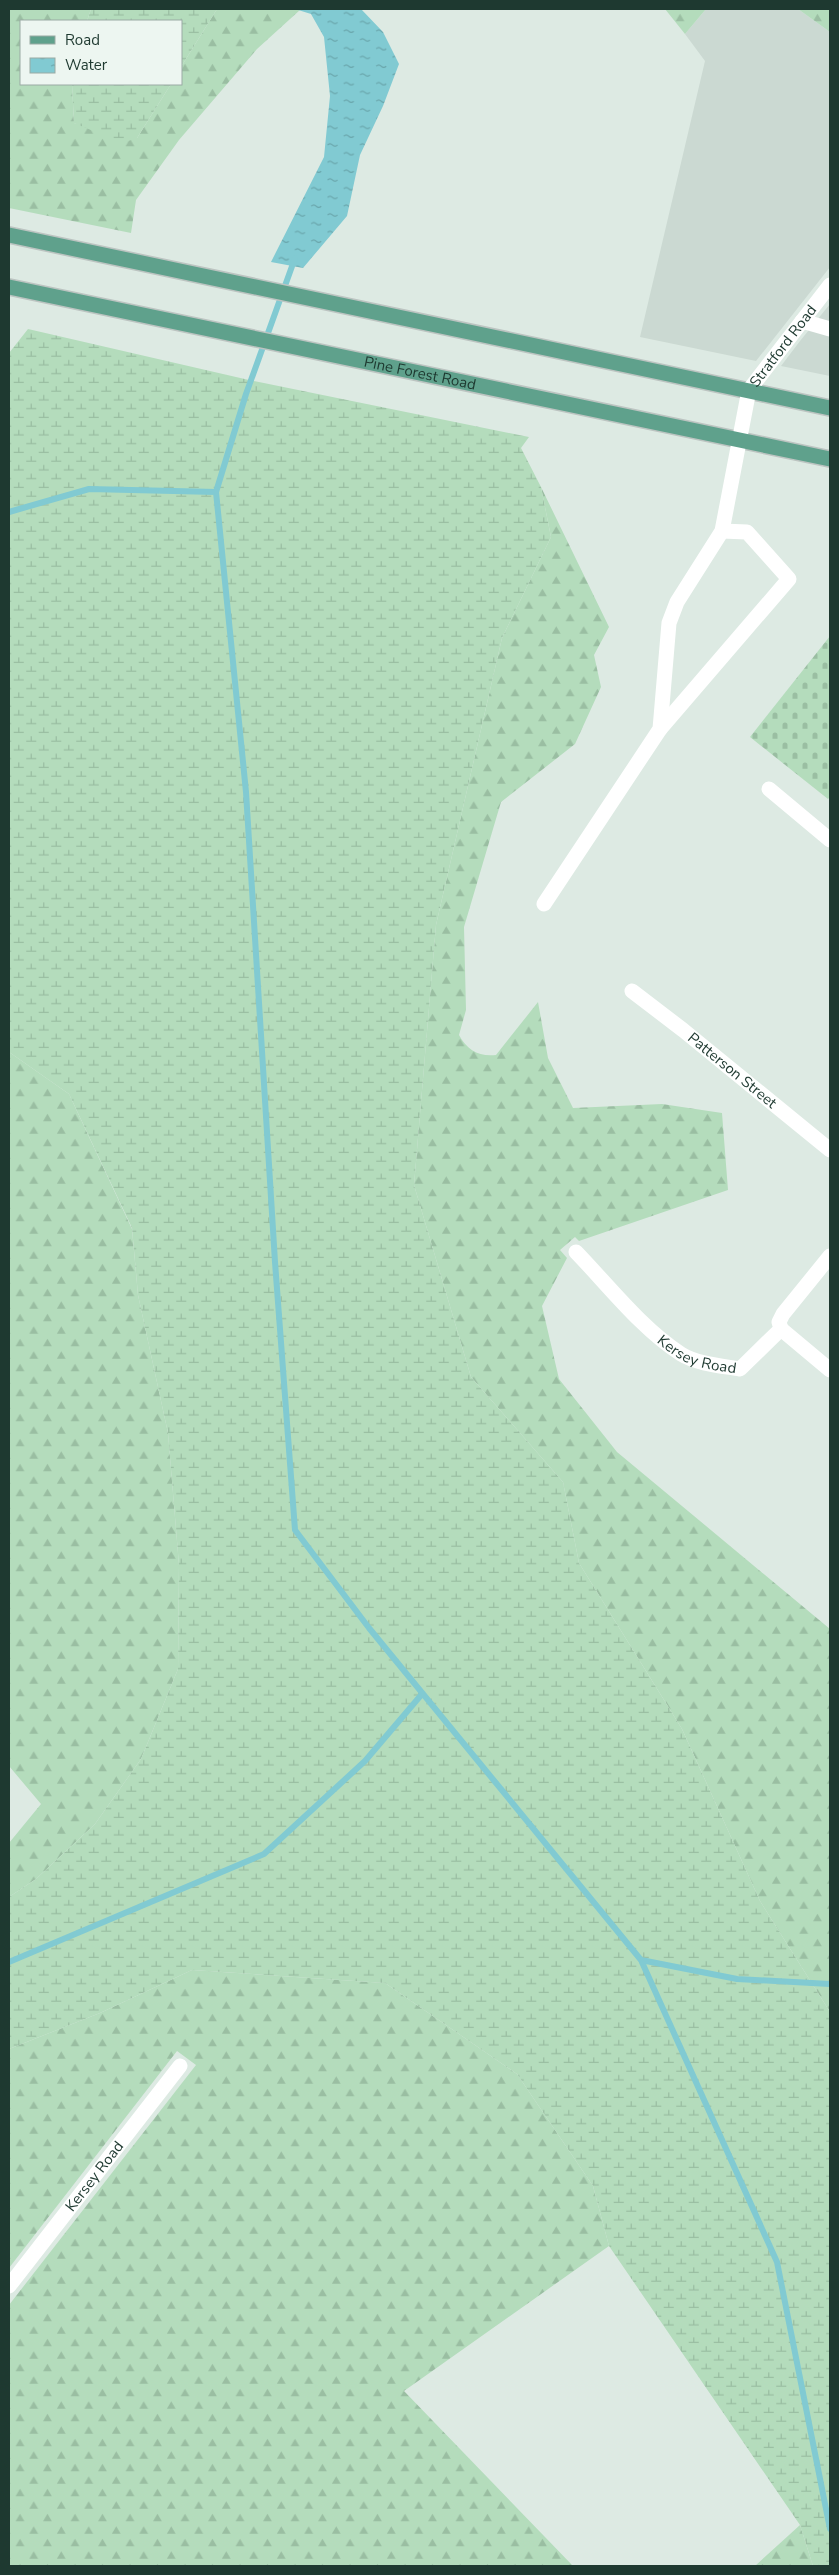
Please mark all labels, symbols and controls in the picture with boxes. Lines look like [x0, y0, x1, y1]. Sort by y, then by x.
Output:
legend [20, 20, 182, 85]
text: Road [65, 30, 100, 50]
text: Water [65, 55, 108, 75]
street label: Stratford Road [745, 301, 821, 391]
street label: Pine Forest Road [362, 352, 478, 395]
street label: Patterson Street [684, 1028, 782, 1113]
street label: Kersey Road [653, 1330, 738, 1378]
street label: Kersey Road [61, 2137, 128, 2216]

